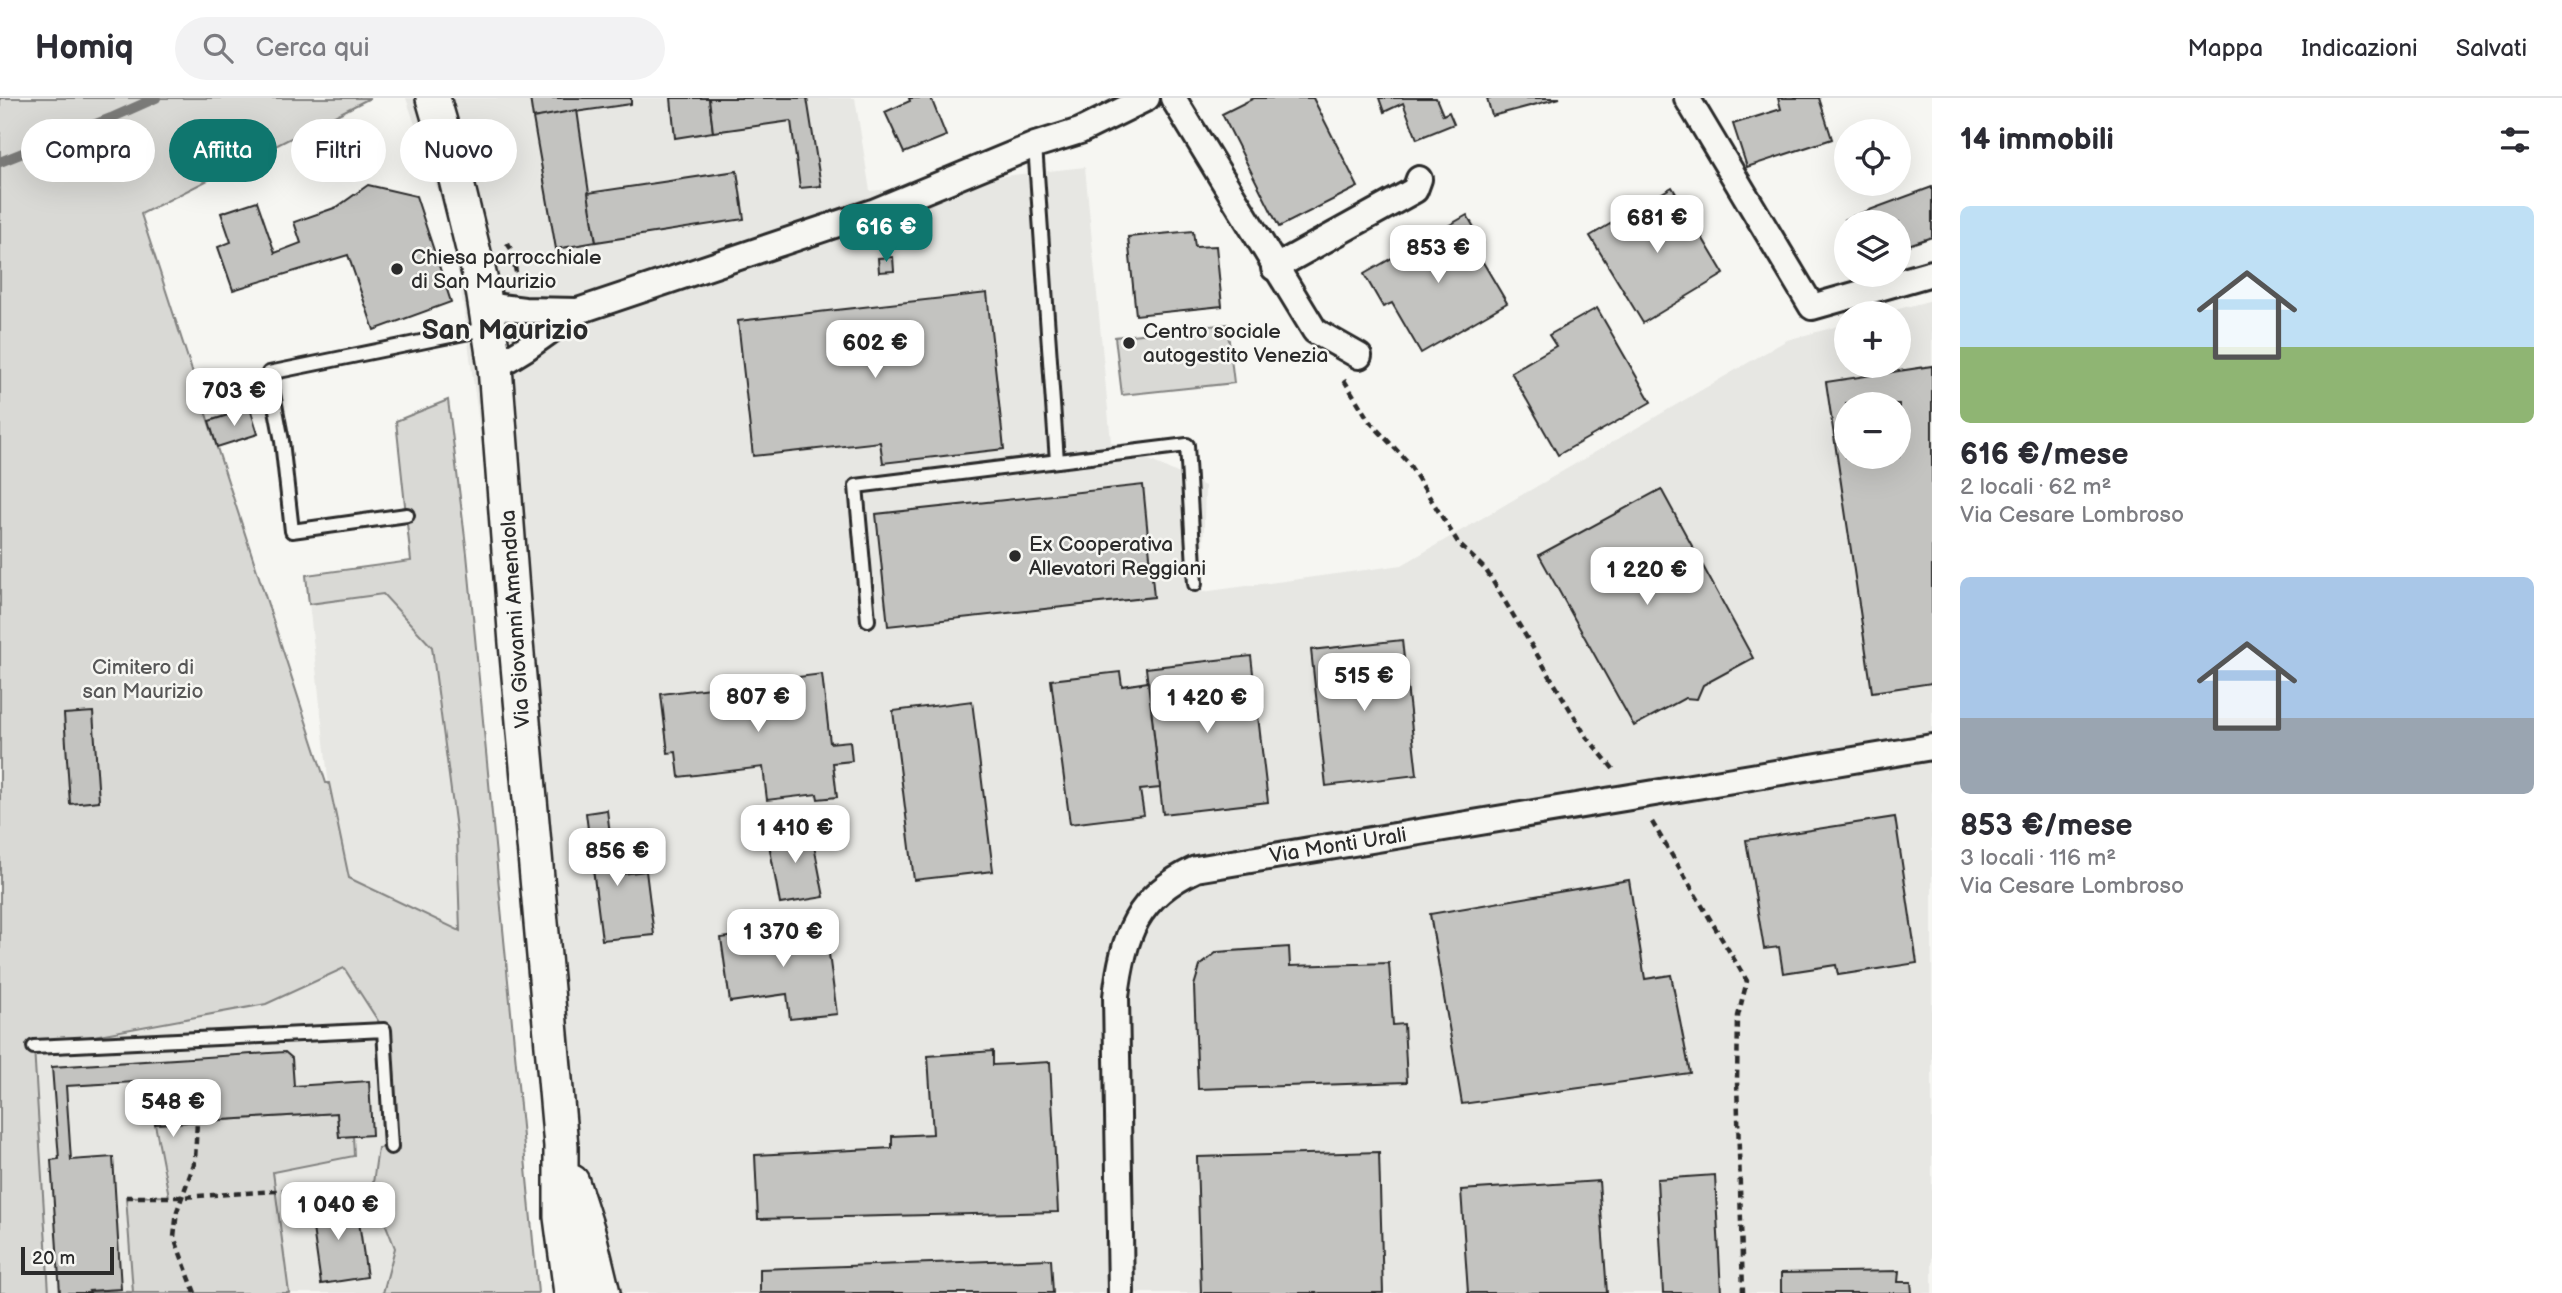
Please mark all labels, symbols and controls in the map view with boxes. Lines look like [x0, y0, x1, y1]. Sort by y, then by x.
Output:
search box [175, 17, 665, 80]
text: Homiq [35, 28, 133, 68]
icon: search [199, 29, 237, 67]
text: Cerca qui [255, 33, 370, 64]
text: Mappa [2187, 34, 2263, 63]
text: Indicazioni [2301, 34, 2418, 63]
text: Salvati [2456, 34, 2527, 63]
chip: Compra [21, 119, 155, 182]
chip: Affitta [169, 119, 277, 182]
chip: Filtri [291, 119, 386, 182]
chip: Nuovo [400, 119, 517, 182]
map controls [1834, 119, 1911, 469]
button: locate [1834, 119, 1911, 196]
icon: filters [2496, 121, 2534, 159]
text: 14 immobili [1960, 122, 2114, 158]
pin: 681 € [1608, 195, 1706, 255]
pin: 616 € [837, 204, 935, 264]
text: 681 € [1627, 204, 1688, 232]
button: layers [1834, 210, 1911, 287]
text: 616 € [855, 213, 917, 241]
pin: 853 € [1389, 226, 1487, 285]
text: 853 € [1406, 234, 1470, 262]
place label: Chiesa parrocchiale di San Maurizio [411, 245, 601, 294]
icon: home [2184, 252, 2310, 378]
marker: Chiesa parrocchiale di San Maurizio [389, 261, 405, 277]
button: + [1834, 301, 1911, 378]
district label: San Maurizio [422, 314, 588, 347]
place label: Centro sociale autogestito Venezia [1143, 319, 1328, 368]
pin: 602 € [826, 320, 924, 380]
text: 602 € [842, 329, 908, 357]
marker: Centro sociale autogestito Venezia [1121, 335, 1137, 351]
pin: 703 € [185, 368, 283, 428]
text: 703 € [202, 377, 266, 405]
button: − [1834, 392, 1911, 469]
text: 616 €/mese [1960, 437, 2129, 473]
text: 2 locali · 62 m² [1960, 473, 2111, 501]
text: Via Cesare Lombroso [1960, 501, 2184, 529]
street label: Via Giovanni Amendola [495, 509, 536, 729]
place label: Ex Cooperativa Allevatori Reggiani [1029, 532, 1206, 581]
pin: 1 220 € [1582, 547, 1712, 607]
marker: Ex Cooperativa Allevatori Reggiani [1007, 548, 1023, 564]
text: 1 220 € [1607, 556, 1687, 584]
icon: home [2184, 623, 2310, 749]
pin: 515 € [1315, 654, 1413, 713]
park label: Cimitero di san Maurizio [83, 655, 204, 704]
text: 515 € [1334, 662, 1394, 690]
pin: 807 € [709, 674, 807, 734]
pin: 1 420 € [1142, 676, 1272, 735]
text: 807 € [726, 683, 790, 711]
text: 1 420 € [1167, 684, 1247, 712]
pin: 1 410 € [730, 806, 860, 865]
text: 853 €/mese [1960, 808, 2132, 844]
text: 1 410 € [757, 814, 833, 842]
street label: Via Monti Urali [1268, 822, 1408, 869]
pin: 856 € [568, 828, 666, 888]
text: 856 € [585, 837, 649, 865]
text: 3 locali · 116 m² [1960, 844, 2116, 872]
text: Via Cesare Lombroso [1960, 872, 2184, 900]
pin: 1 370 € [718, 910, 848, 969]
text: 1 370 € [743, 918, 823, 946]
pin: 548 € [124, 1080, 222, 1139]
text: 548 € [141, 1088, 205, 1116]
pin: 1 040 € [273, 1182, 403, 1242]
text: 1 040 € [297, 1191, 379, 1219]
scale bar [21, 1244, 114, 1276]
text: 20 m [32, 1247, 75, 1270]

